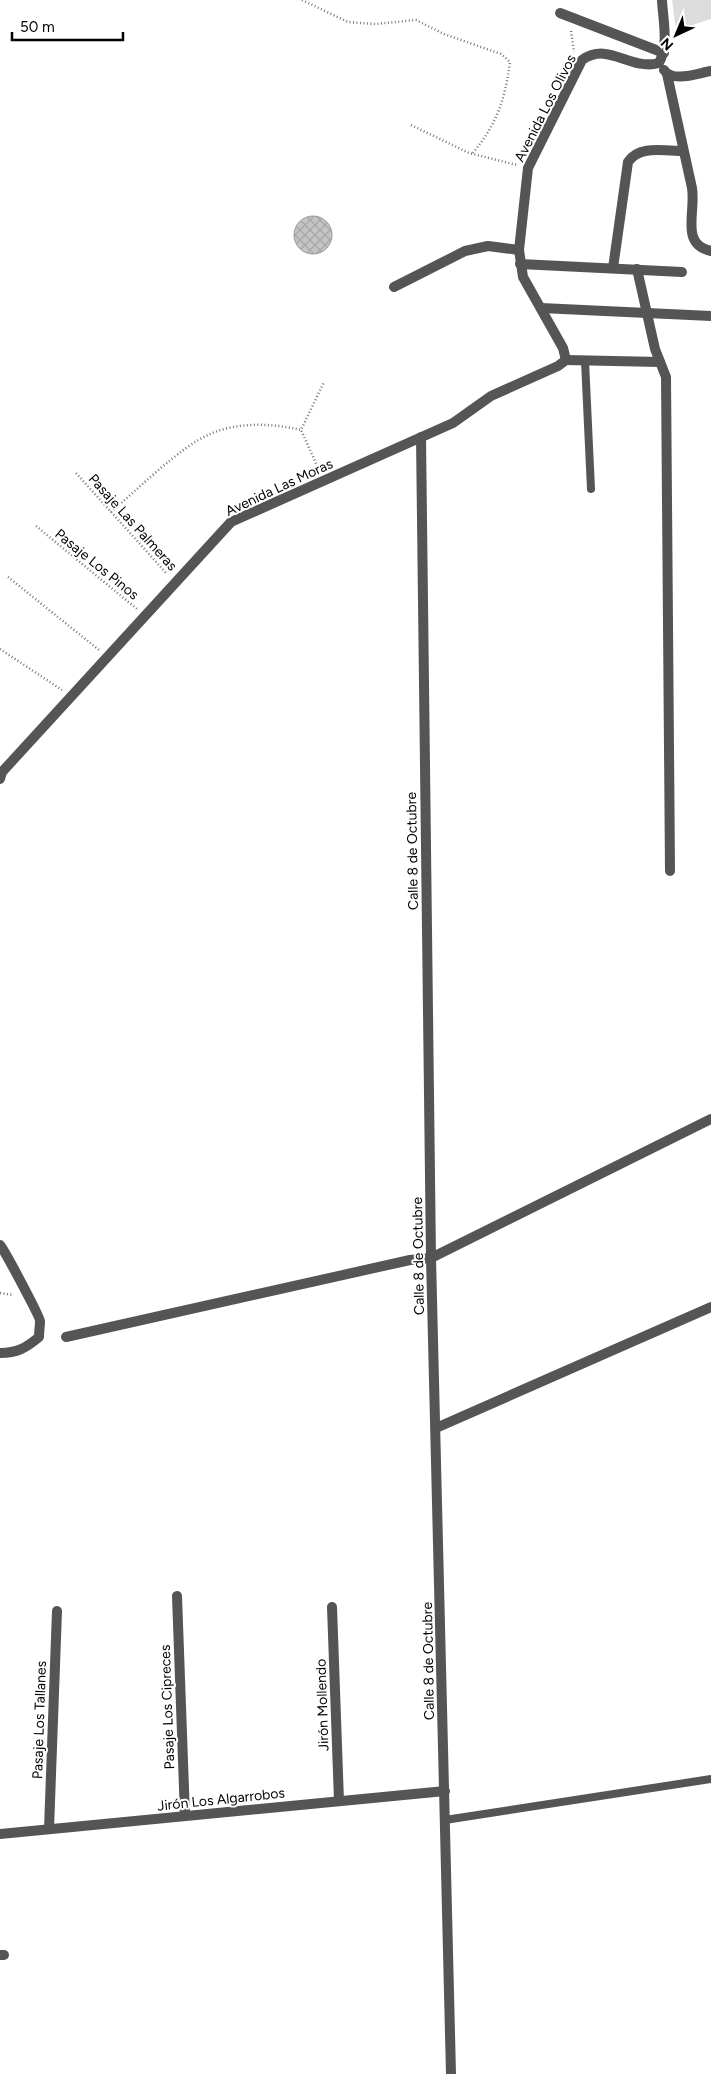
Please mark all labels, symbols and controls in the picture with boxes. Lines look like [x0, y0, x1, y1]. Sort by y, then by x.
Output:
scale bar [12, 10, 124, 42]
north arrow [651, 10, 701, 60]
text: 50 m [20, 18, 55, 36]
text: N [658, 34, 677, 54]
street label: Avenida Los Olivos [511, 52, 580, 165]
street label: Avenida Las Moras [223, 455, 336, 520]
street label: Pasaje Las Palmeras [85, 471, 180, 574]
street label: Pasaje Los Pinos [51, 525, 142, 603]
street label: Calle 8 de Octubre [403, 792, 422, 910]
street label: Calle 8 de Octubre [409, 1197, 428, 1315]
street label: Calle 8 de Octubre [419, 1602, 438, 1720]
street label: Pasaje Los Cipreces [157, 1644, 178, 1770]
street label: Jirón Mollendo [312, 1658, 333, 1751]
street label: Pasaje Los Tallanes [29, 1661, 50, 1779]
street label: Jirón Los Algarrobos [156, 1784, 286, 1815]

